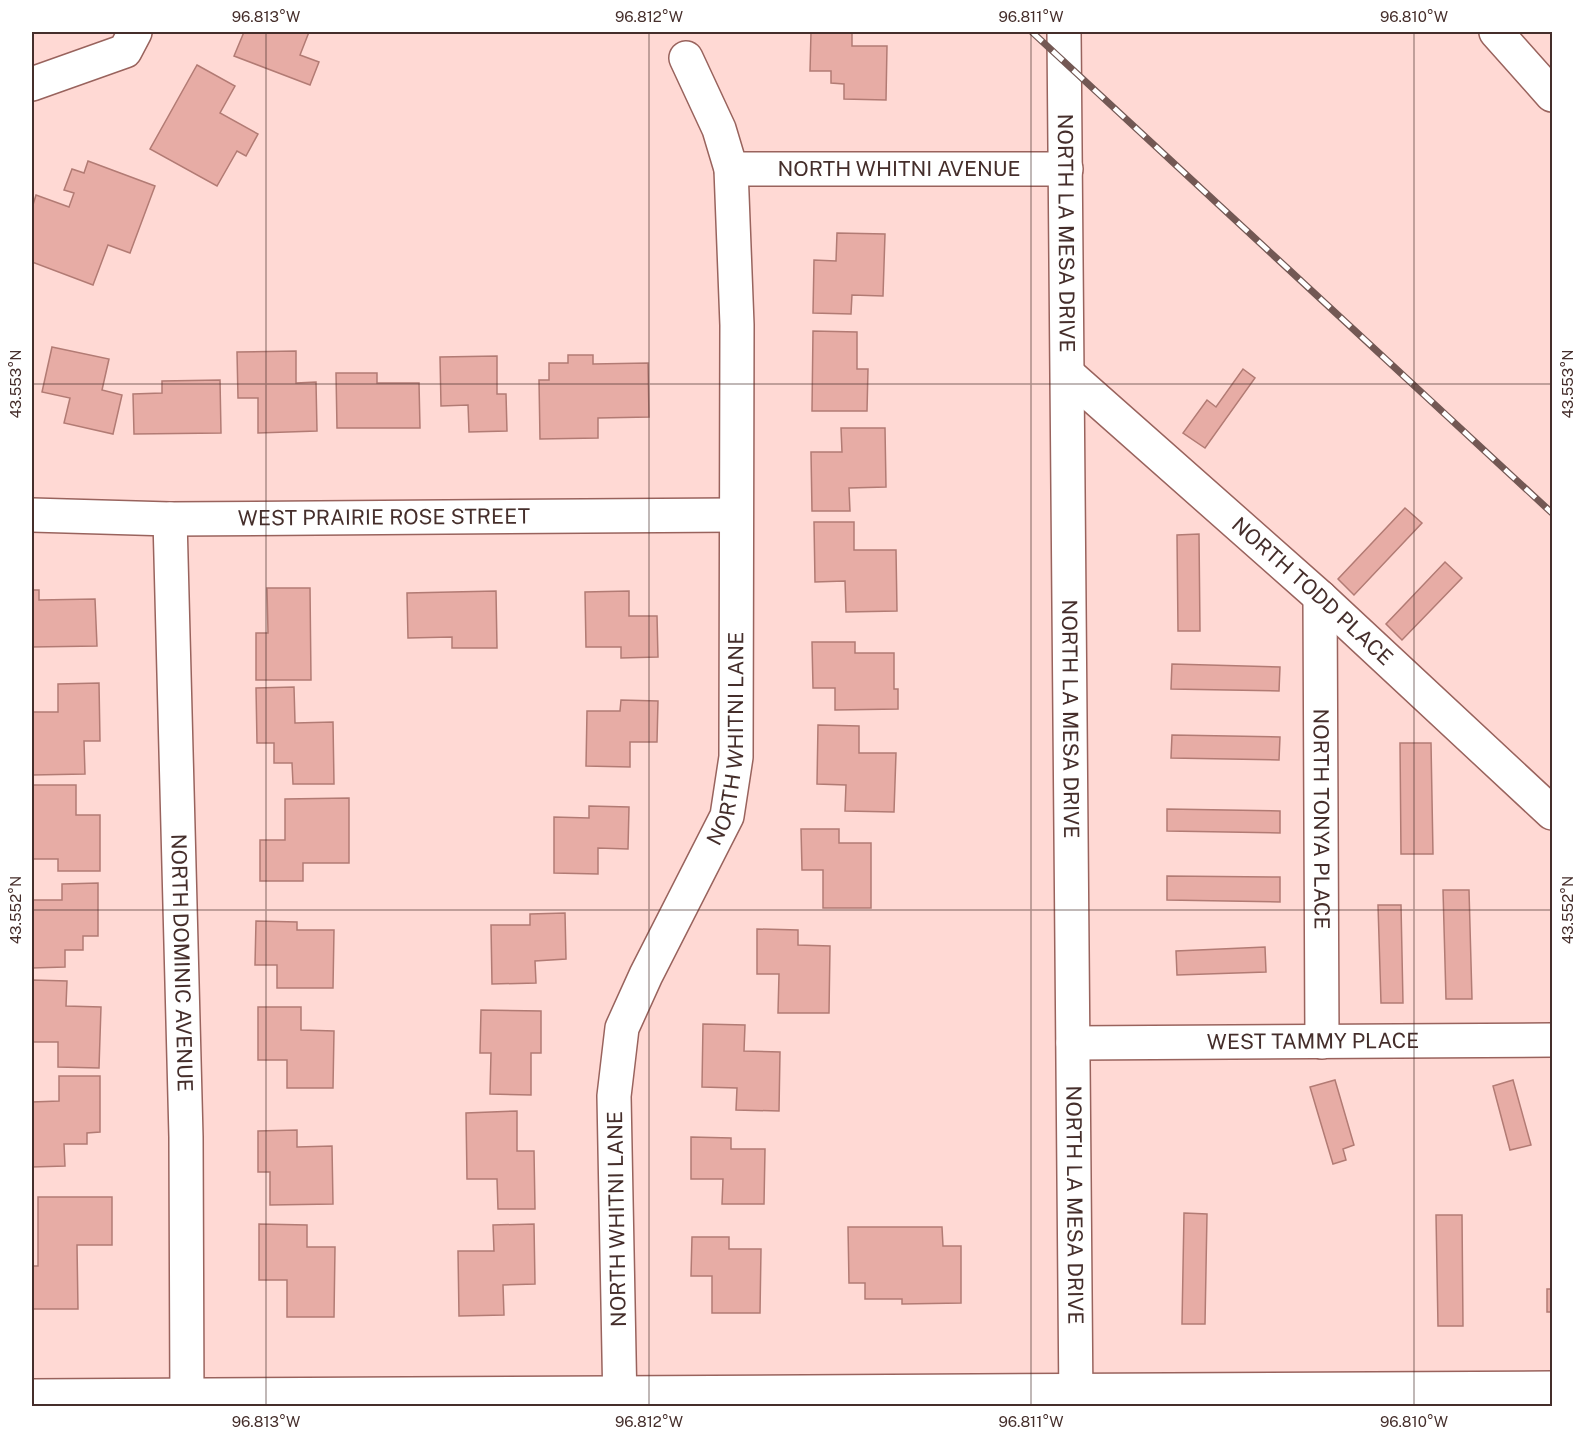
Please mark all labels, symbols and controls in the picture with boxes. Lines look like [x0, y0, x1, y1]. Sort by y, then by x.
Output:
text: 96.813°W [232, 8, 300, 25]
text: 96.812°W [615, 8, 683, 25]
text: 96.811°W [998, 8, 1064, 25]
text: 96.810°W [1380, 8, 1448, 25]
street label: NORTH LA MESA DRIVE [1053, 113, 1080, 352]
street label: NORTH WHITNI AVENUE [777, 156, 1021, 181]
text: 43.553°N [7, 349, 24, 419]
text: 43.553°N [1559, 349, 1576, 419]
street label: WEST PRAIRIE ROSE STREET [238, 503, 530, 531]
street label: NORTH TODD PLACE [1227, 512, 1398, 670]
street label: NORTH LA MESA DRIVE [1057, 599, 1084, 838]
street label: NORTH WHITNI LANE [701, 632, 749, 849]
street label: NORTH TONYA PLACE [1309, 708, 1334, 930]
street label: NORTH DOMINIC AVENUE [166, 833, 198, 1092]
text: 43.552°N [7, 876, 24, 944]
text: 43.552°N [1559, 876, 1576, 944]
street label: WEST TAMMY PLACE [1207, 1028, 1419, 1054]
street label: NORTH LA MESA DRIVE [1061, 1085, 1088, 1324]
street label: NORTH WHITNI LANE [602, 1111, 631, 1327]
text: 96.813°W [232, 1413, 300, 1430]
text: 96.812°W [615, 1413, 683, 1430]
text: 96.811°W [998, 1413, 1064, 1430]
text: 96.810°W [1380, 1413, 1448, 1430]

